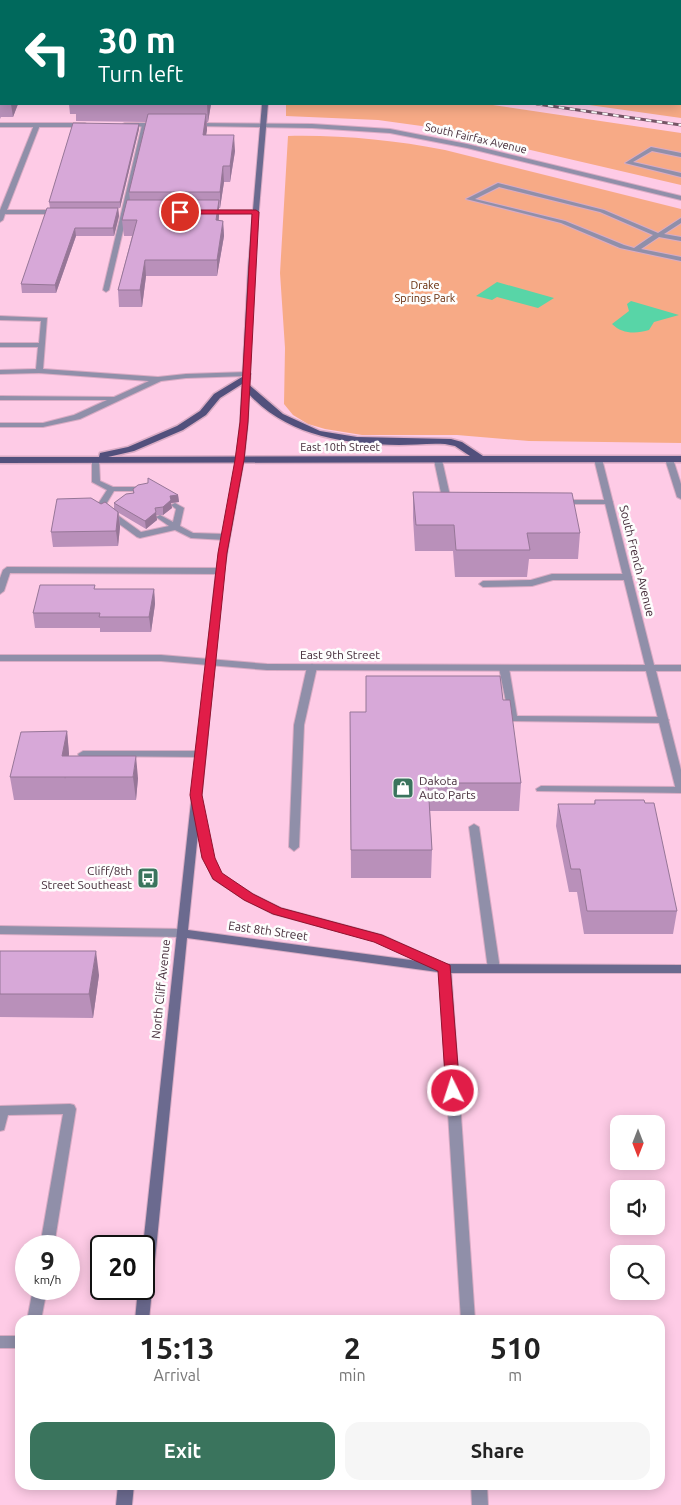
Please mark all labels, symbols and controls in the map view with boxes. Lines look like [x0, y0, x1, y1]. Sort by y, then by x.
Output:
icon: left [15, 20, 80, 85]
text: 30 m [98, 20, 176, 60]
text: Turn left [98, 61, 183, 86]
street label: South Fairfax Avenue [424, 120, 528, 156]
pin [159, 191, 201, 233]
icon: arrive [166, 198, 194, 226]
park label: Drake Springs Park [395, 279, 456, 304]
street label: East 10th Street [300, 441, 381, 453]
street label: South French Avenue [617, 504, 658, 618]
street label: East 9th Street [300, 648, 380, 661]
place label: Dakota Auto Parts [419, 774, 476, 801]
shop icon: Dakota Auto Parts [391, 776, 415, 800]
place label: Cliff/8th Street Southeast [41, 864, 132, 891]
bus stop icon: Cliff/8th Street Southeast [136, 866, 160, 890]
street label: East 8th Street [227, 918, 309, 943]
street label: North Cliff Avenue [149, 938, 172, 1039]
position arrow [426, 1064, 478, 1116]
north arrow [610, 1115, 665, 1170]
map controls [610, 1115, 665, 1300]
button: sound [610, 1180, 665, 1235]
speed limit sign: 20 [90, 1235, 155, 1300]
button: search [610, 1245, 665, 1300]
text: 9 [40, 1247, 55, 1275]
text: km/h [34, 1273, 61, 1286]
text: 15:13 [139, 1331, 214, 1365]
text: 2 [344, 1331, 361, 1365]
text: 510 [490, 1331, 541, 1365]
text: Arrival [154, 1366, 200, 1384]
text: min [339, 1366, 366, 1384]
text: m [508, 1366, 522, 1384]
button: Exit [30, 1422, 335, 1480]
button: Share [345, 1422, 650, 1480]

